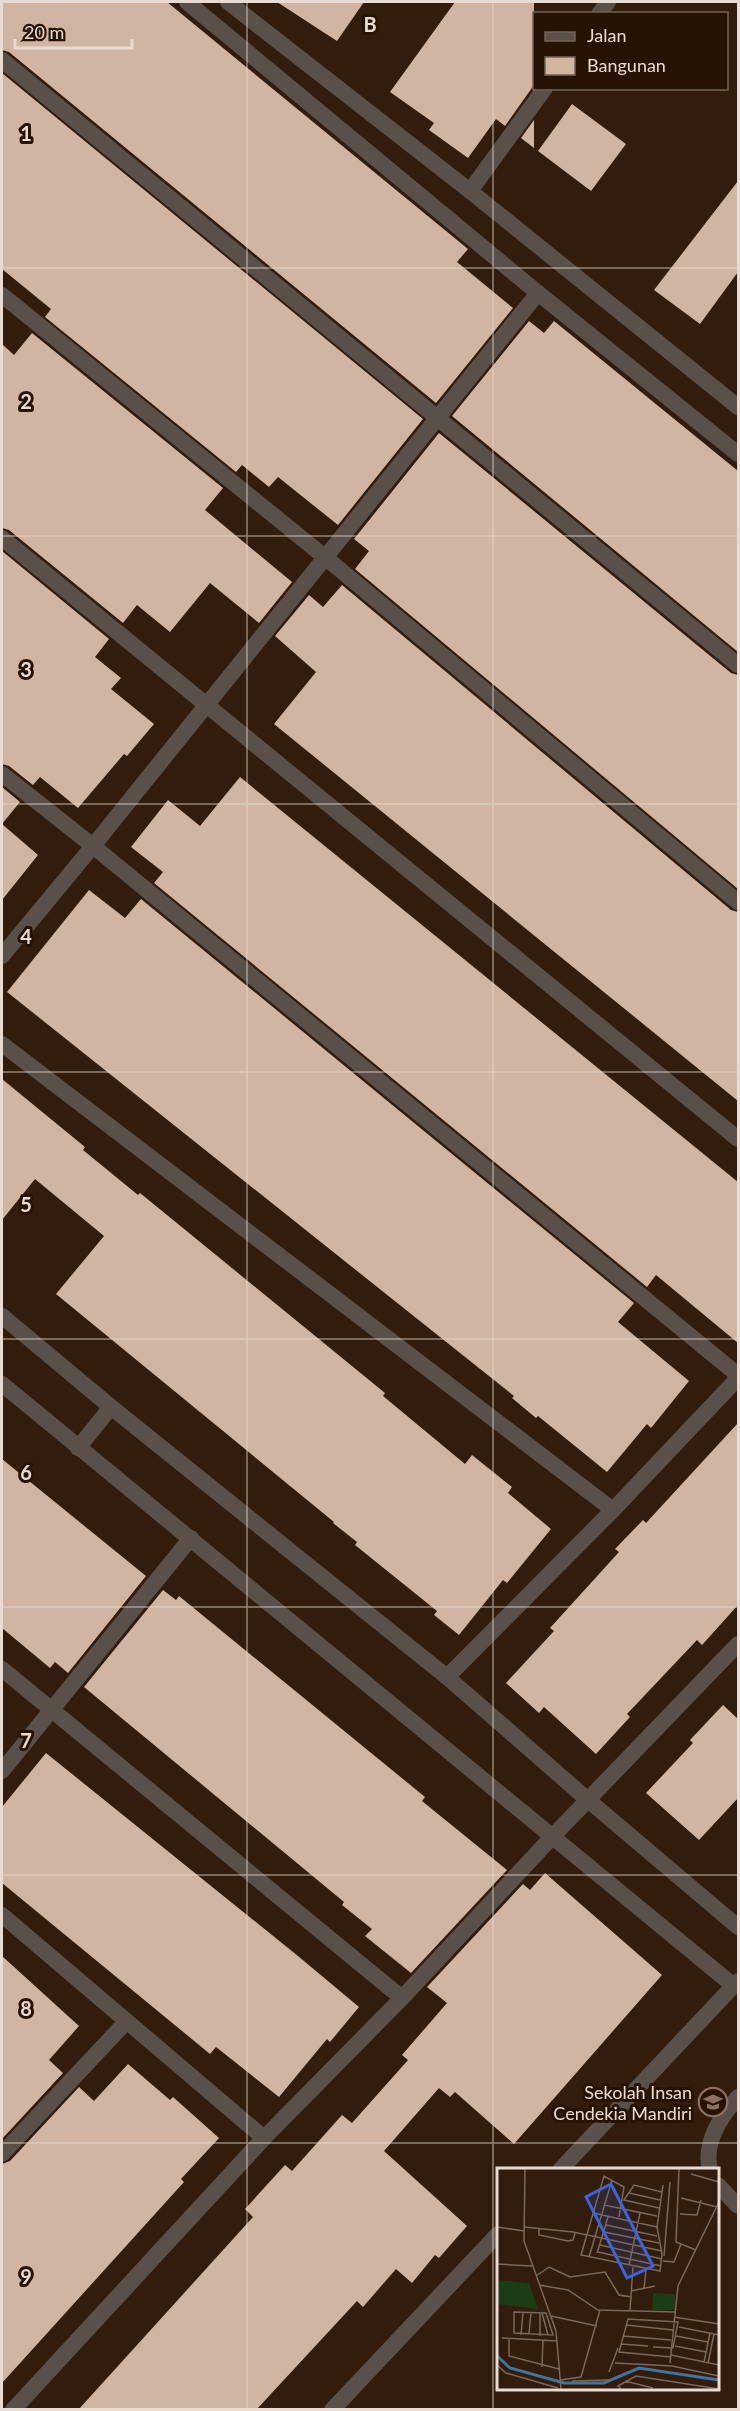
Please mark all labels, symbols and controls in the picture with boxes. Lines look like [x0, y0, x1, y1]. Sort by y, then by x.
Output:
scale bar [15, 12, 132, 50]
text: B [363, 12, 377, 36]
legend [533, 12, 728, 90]
text: 20 m [24, 21, 64, 43]
text: Jalan [587, 24, 626, 46]
text: Bangunan [587, 54, 666, 76]
text: 1 [20, 121, 32, 145]
text: 2 [20, 389, 32, 413]
text: 3 [20, 657, 32, 681]
text: 4 [20, 924, 32, 948]
text: 5 [20, 1192, 32, 1216]
text: 6 [20, 1460, 32, 1484]
text: 7 [20, 1728, 32, 1752]
text: 8 [20, 1996, 32, 2020]
place label: Sekolah Insan Cendekia Mandiri [553, 2081, 692, 2124]
school or university icon: Sekolah Insan Cendekia Mandiri [697, 2086, 729, 2118]
inset map [497, 2168, 719, 2390]
text: 9 [20, 2264, 32, 2288]

